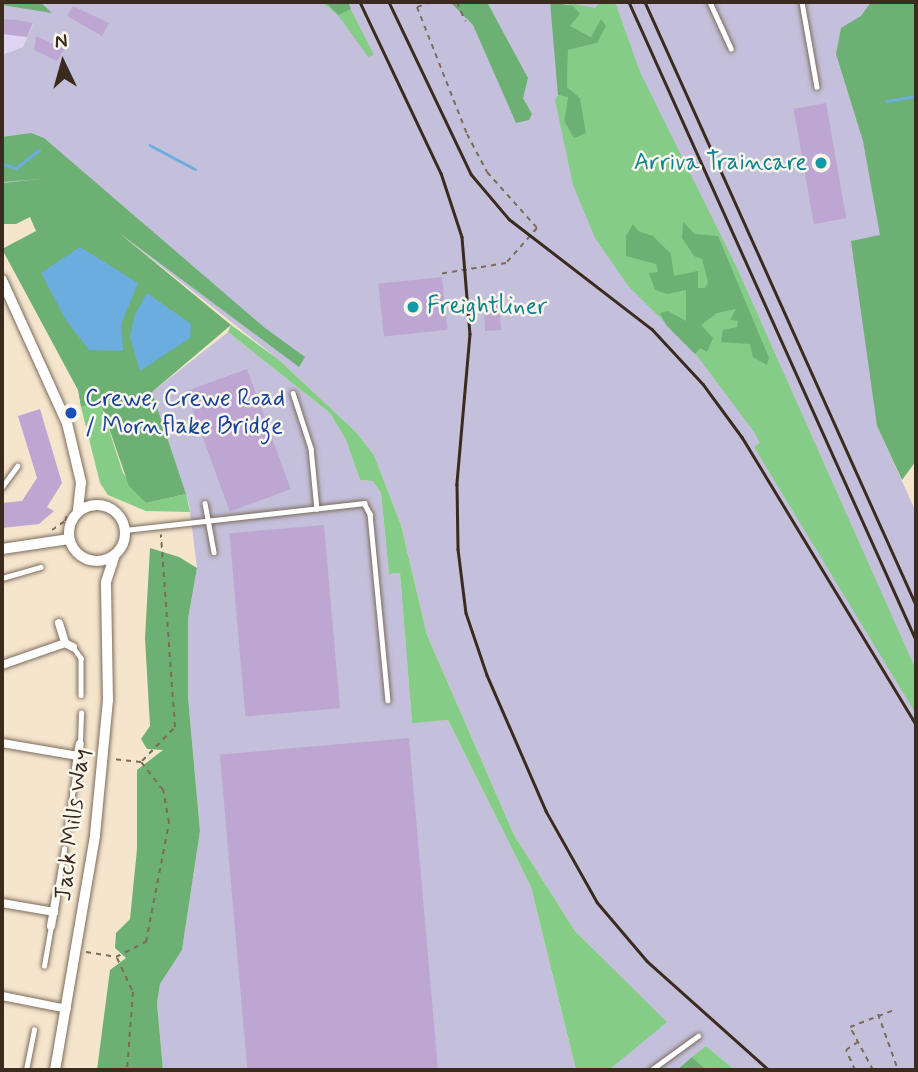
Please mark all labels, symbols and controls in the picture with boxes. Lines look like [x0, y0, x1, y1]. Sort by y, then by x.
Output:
north arrow [28, 28, 98, 98]
text: N [54, 29, 69, 55]
place label: Arriva Traincare [634, 149, 807, 177]
marker: Arriva Traincare [813, 155, 829, 171]
place label: Freightliner [427, 293, 547, 321]
marker: Freightliner [405, 299, 421, 315]
place label: Crewe, Crewe Road / Mornflake Bridge [85, 385, 285, 441]
marker: Crewe, Crewe Road / Mornflake Bridge [63, 405, 79, 421]
street label: Jack Mills Way [49, 746, 97, 904]

